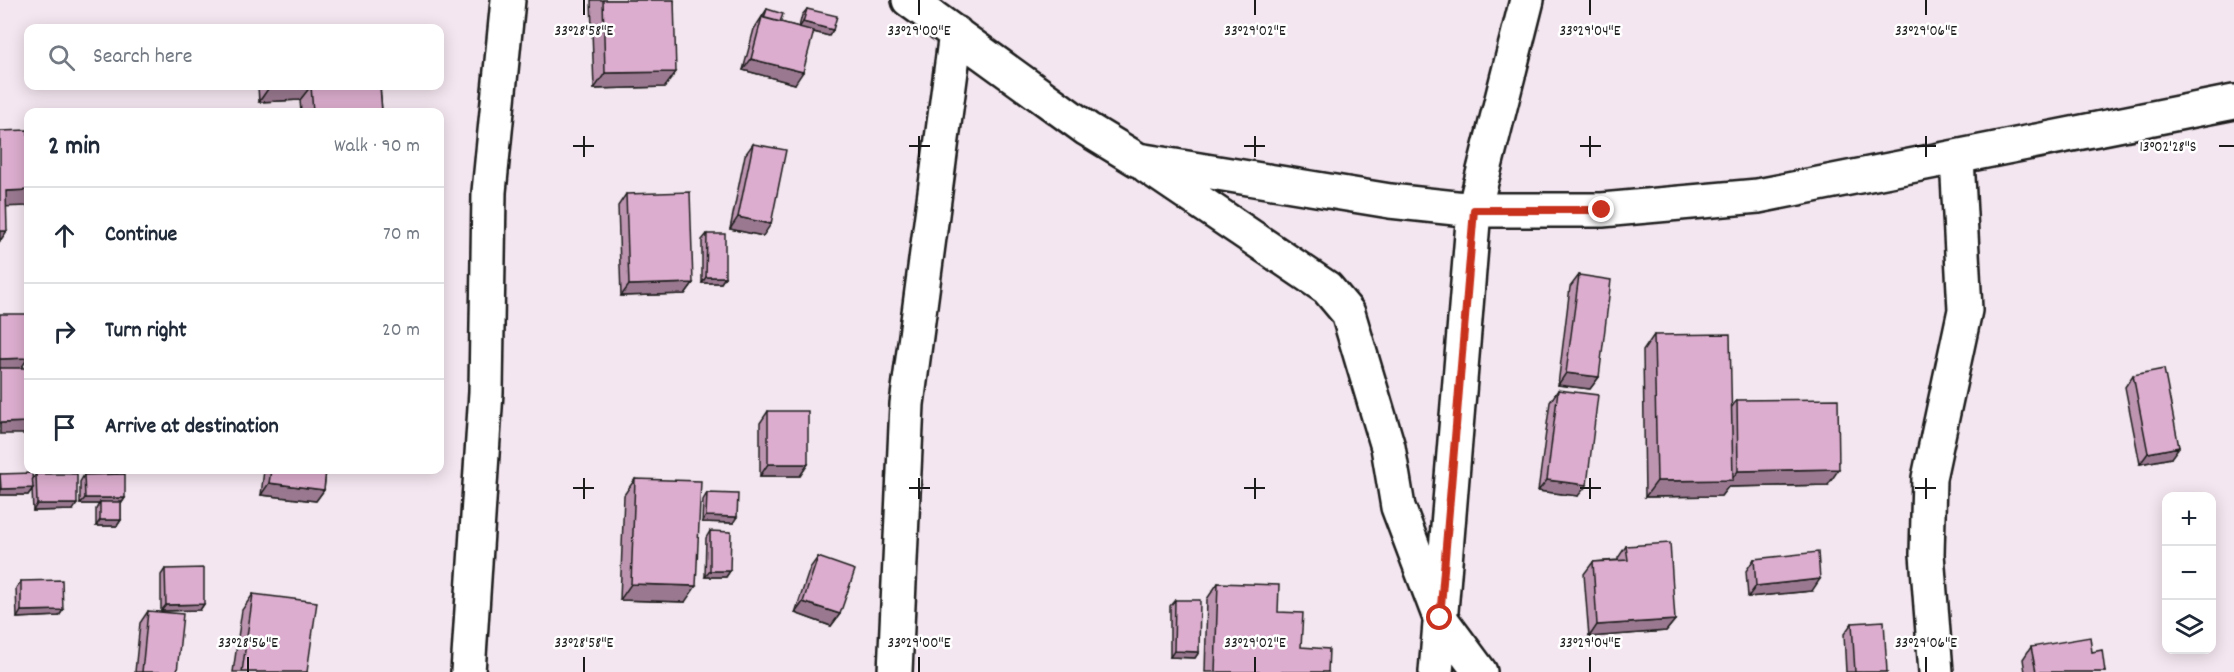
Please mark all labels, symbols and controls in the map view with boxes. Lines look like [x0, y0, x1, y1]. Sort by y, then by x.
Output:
text: 33°28'58"E [555, 21, 614, 43]
text: 33°29'00"E [887, 21, 951, 43]
text: 33°29'02"E [1224, 21, 1286, 43]
text: 33°29'04"E [1559, 21, 1621, 43]
text: 33°29'06"E [1895, 21, 1957, 43]
search box [24, 24, 444, 90]
icon: search [45, 41, 78, 74]
text: Search here [93, 42, 192, 73]
text: 2 min [48, 129, 100, 166]
text: Walk · 90 m [334, 133, 420, 161]
text: 13°02'28"S [2140, 137, 2196, 159]
route end [1588, 196, 1614, 222]
icon: ahead [48, 219, 81, 252]
text: Continue [105, 220, 177, 251]
text: 70 m [383, 221, 420, 249]
icon: right [48, 315, 81, 348]
text: Turn right [105, 316, 187, 347]
text: 20 m [382, 317, 420, 345]
icon: arrive [48, 411, 81, 444]
text: Arrive at destination [105, 412, 279, 443]
map controls [2162, 492, 2216, 654]
button: + [2162, 492, 2216, 546]
button: − [2162, 546, 2216, 600]
button: layers [2162, 600, 2216, 654]
route start [1426, 604, 1452, 630]
text: 33°28'56"E [218, 633, 278, 655]
text: 33°28'58"E [555, 633, 614, 655]
text: 33°29'00"E [887, 633, 951, 655]
text: 33°29'02"E [1224, 633, 1286, 655]
text: 33°29'04"E [1559, 633, 1621, 655]
text: 33°29'06"E [1895, 633, 1957, 655]

